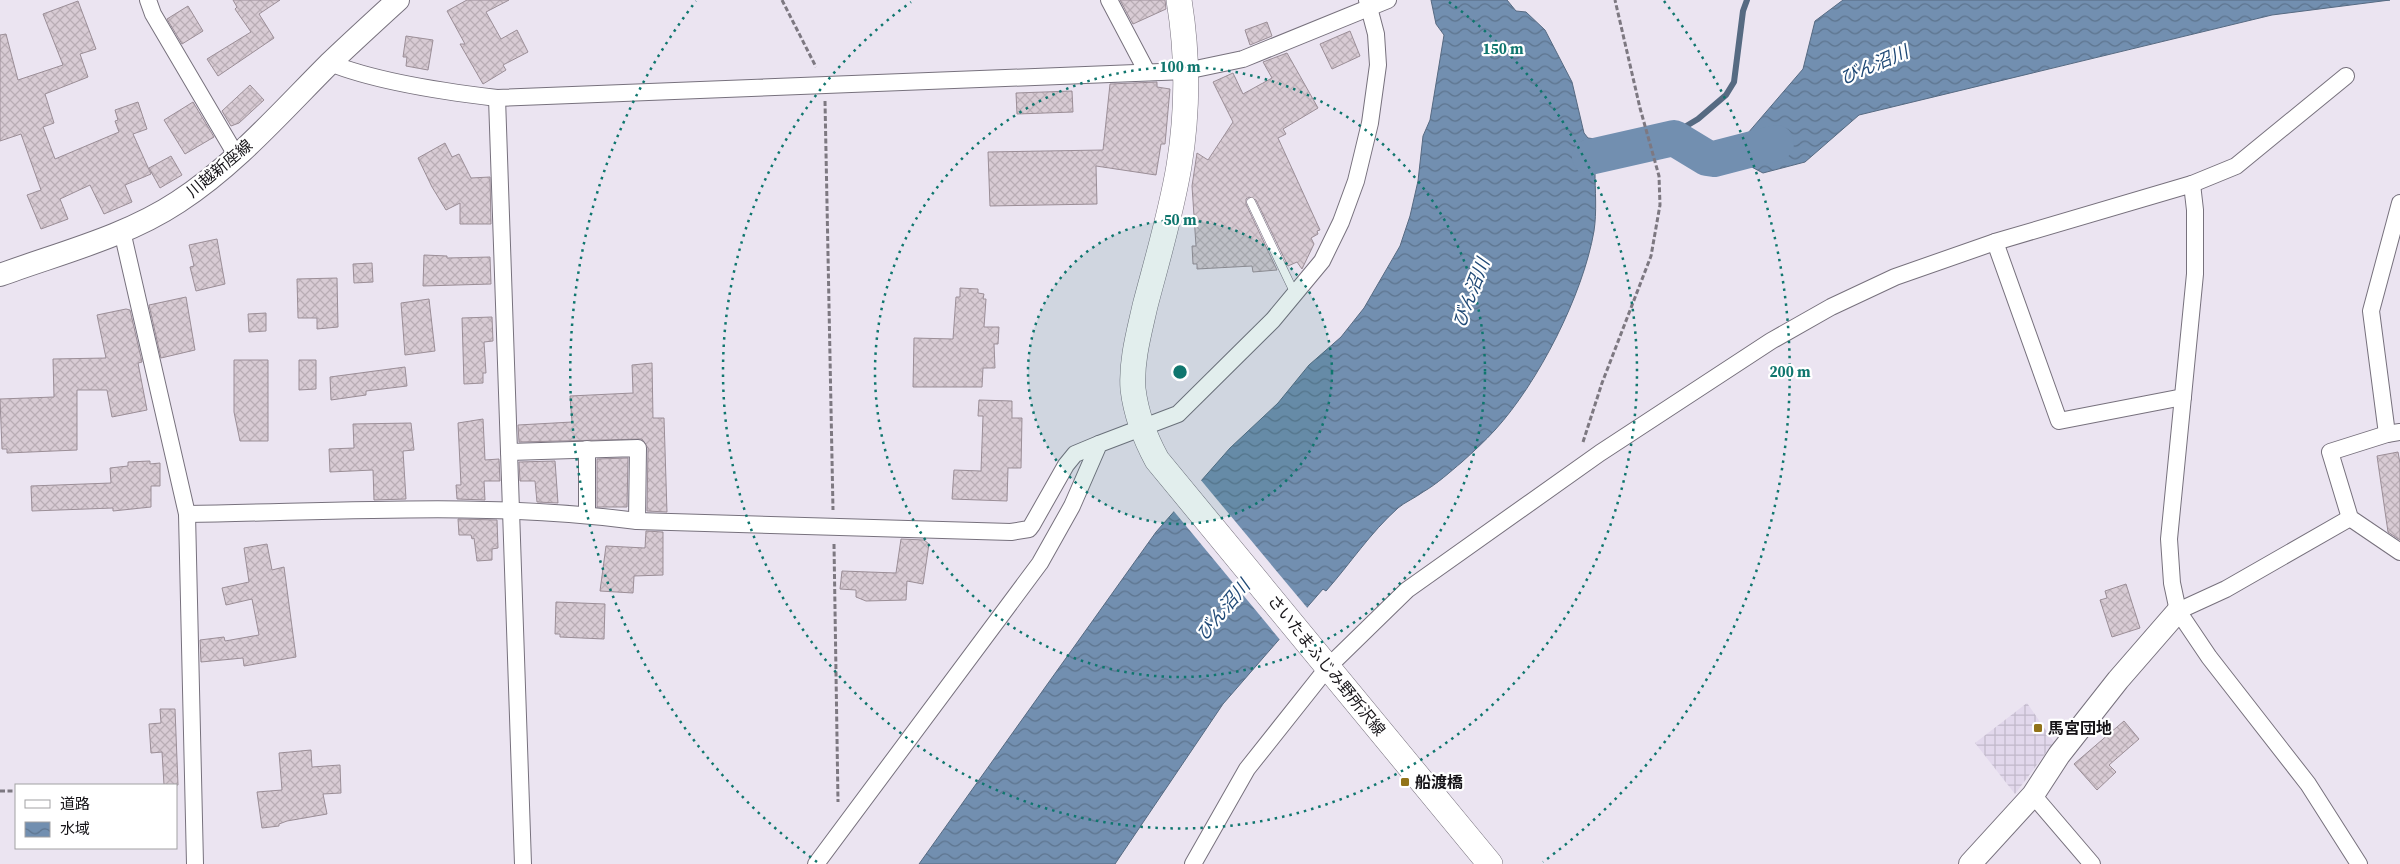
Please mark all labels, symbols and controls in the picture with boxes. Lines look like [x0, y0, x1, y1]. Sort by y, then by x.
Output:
text: 150 m [1482, 38, 1524, 59]
water label: びん沼川 [1836, 38, 1914, 90]
text: 100 m [1159, 56, 1201, 77]
street label: 川越新座線 [181, 134, 257, 202]
text: 50 m [1163, 209, 1197, 230]
water label: びん沼川 [1446, 253, 1496, 331]
text: 200 m [1769, 361, 1811, 382]
centre of rings [1171, 363, 1189, 381]
water label: びん沼川 [1190, 573, 1257, 645]
street label: さいたまふじみ野所沢線 [1263, 590, 1391, 740]
place label: 馬宮団地 [2048, 717, 2112, 739]
marker: 馬宮団地 [2032, 722, 2044, 734]
place label: 船渡橋 [1415, 771, 1463, 793]
marker: 船渡橋 [1399, 776, 1411, 788]
legend [15, 784, 178, 849]
text: 道路 [60, 793, 90, 814]
text: 水域 [60, 818, 90, 839]

